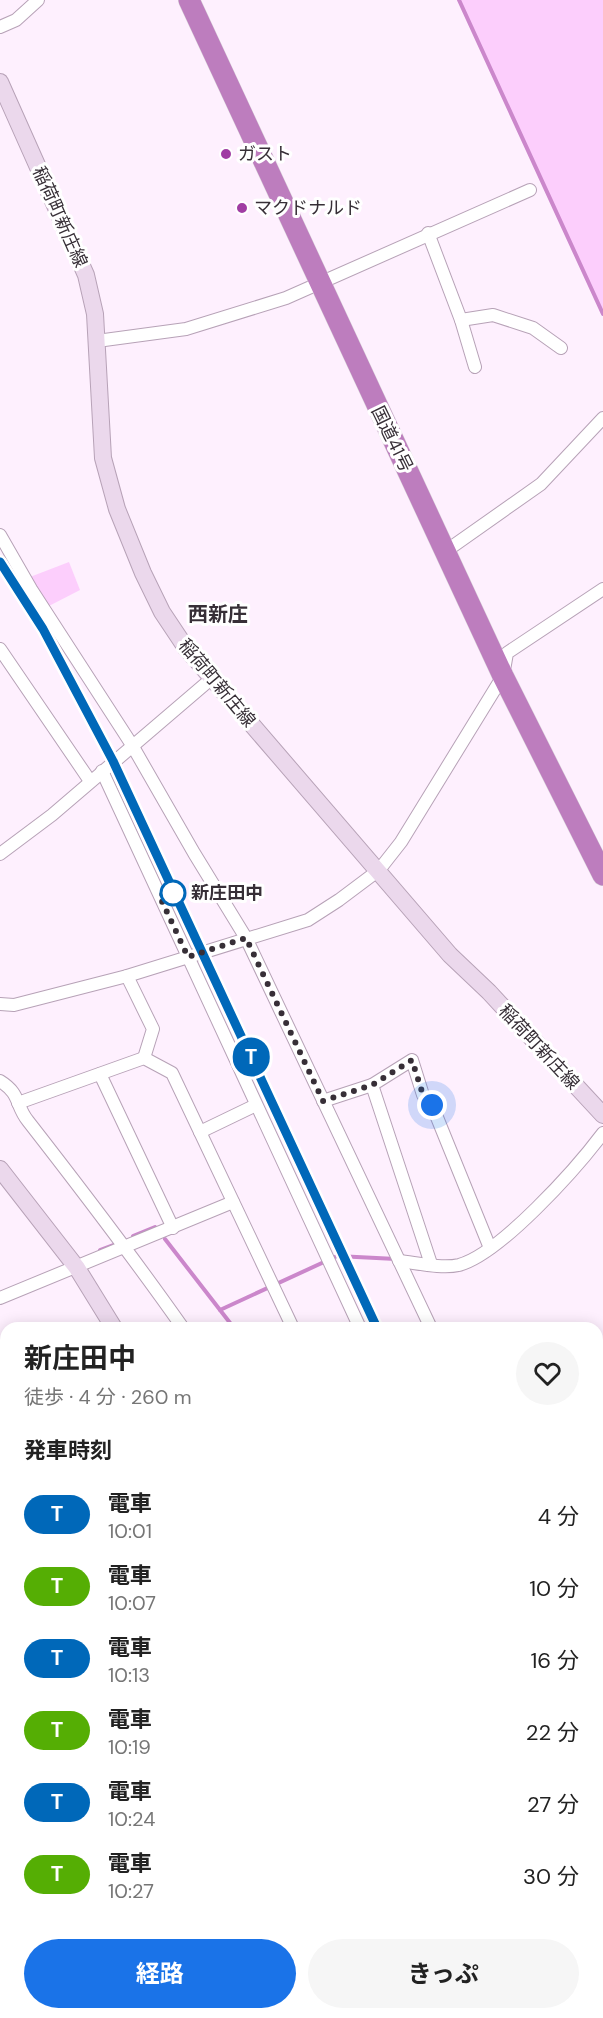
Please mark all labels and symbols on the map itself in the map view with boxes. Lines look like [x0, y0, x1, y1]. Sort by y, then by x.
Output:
place label: ガスト [238, 142, 292, 166]
marker: ガスト [219, 147, 233, 161]
street label: 稲荷町新庄線 [27, 163, 93, 271]
place label: マクドナルド [254, 196, 362, 220]
marker: マクドナルド [235, 201, 249, 215]
street label: 国道41号 [366, 402, 418, 476]
district label: 西新庄 [188, 601, 248, 627]
street label: 稲荷町新庄線 [173, 634, 261, 732]
marker: 新庄田中 [160, 880, 186, 906]
place label: 新庄田中 [191, 881, 263, 905]
street label: 稲荷町新庄線 [493, 999, 585, 1095]
line badge: T [232, 1038, 270, 1076]
your location [417, 1090, 447, 1120]

